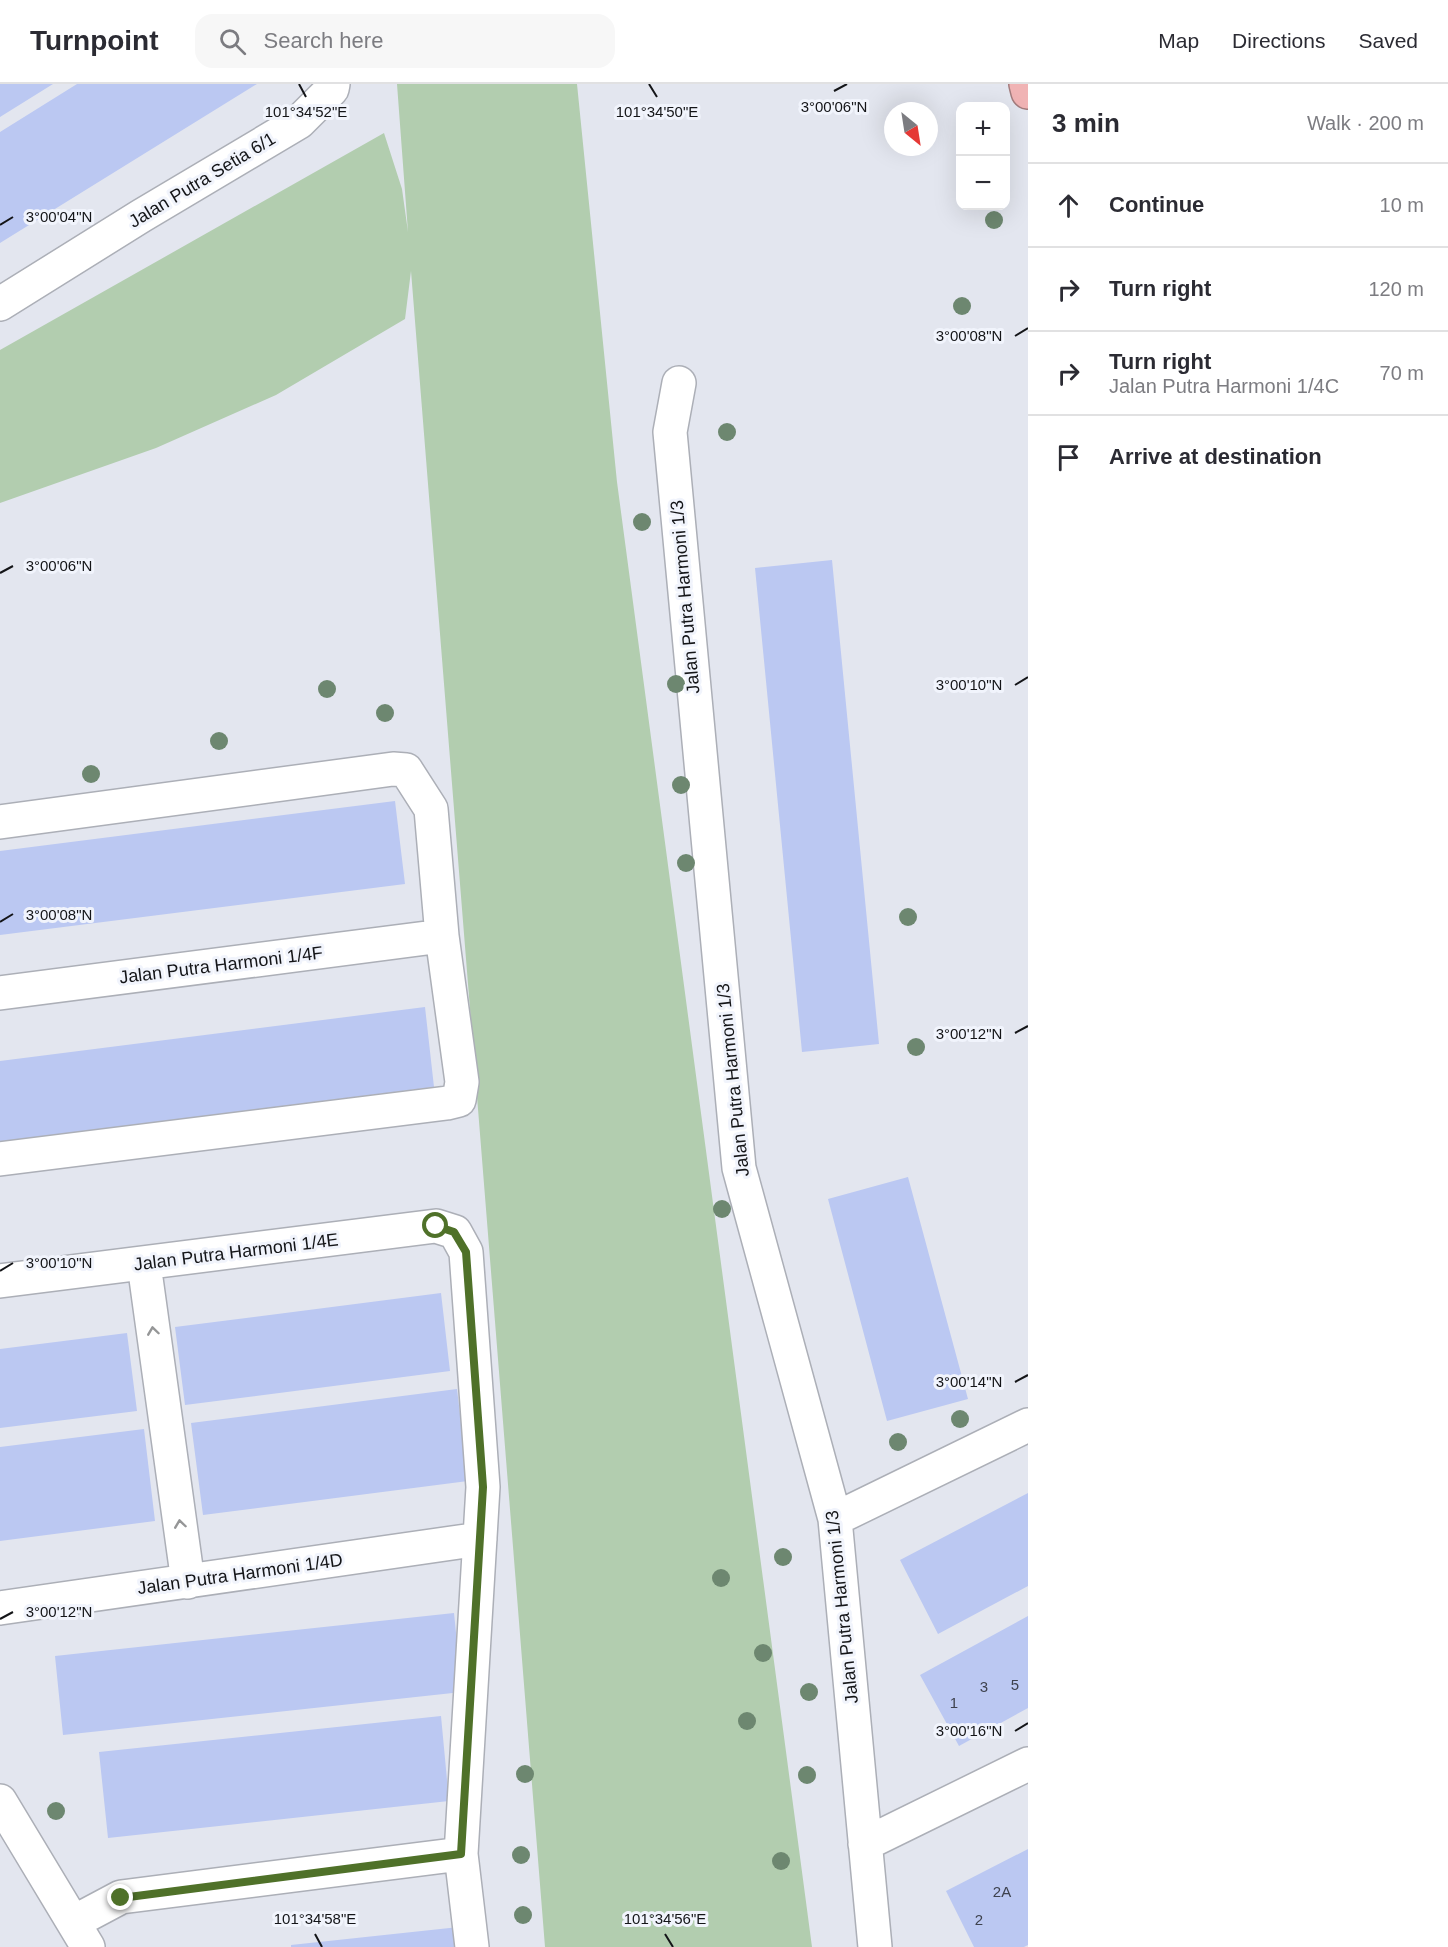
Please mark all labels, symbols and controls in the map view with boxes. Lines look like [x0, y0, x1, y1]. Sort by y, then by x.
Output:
search box [195, 14, 615, 68]
text: Turnpoint [30, 25, 159, 56]
icon: search [216, 25, 249, 58]
text: Search here [264, 28, 383, 53]
text: Map [1158, 29, 1199, 52]
text: Directions [1232, 29, 1325, 52]
text: Saved [1358, 29, 1418, 52]
text: 3°00'06"N [801, 98, 867, 115]
north arrow [884, 102, 938, 156]
map controls [956, 102, 1010, 210]
button: + [956, 102, 1010, 156]
text: 101°34'52"E [265, 103, 347, 120]
text: 101°34'50"E [616, 103, 698, 120]
text: 3 min [1052, 108, 1120, 138]
text: Walk · 200 m [1307, 112, 1424, 134]
street label: Jalan Putra Setia 6/1 [125, 128, 279, 232]
button: − [956, 156, 1010, 210]
icon: ahead [1052, 189, 1085, 222]
text: Continue [1109, 192, 1204, 217]
text: 10 m [1380, 194, 1424, 216]
text: 3°00'04"N [26, 208, 92, 225]
icon: right [1052, 273, 1085, 306]
text: Turn right [1109, 276, 1211, 301]
text: 120 m [1368, 278, 1424, 300]
text: 3°00'08"N [936, 327, 1002, 344]
text: Turn right [1109, 349, 1211, 374]
icon: right [1052, 357, 1085, 390]
text: 70 m [1380, 362, 1424, 384]
text: Jalan Putra Harmoni 1/4C [1109, 375, 1339, 397]
icon: arrive [1052, 441, 1085, 474]
text: Arrive at destination [1109, 444, 1322, 469]
street label: Jalan Putra Harmoni 1/3 [667, 499, 703, 695]
text: 3°00'06"N [26, 557, 92, 574]
text: 3°00'10"N [936, 676, 1002, 693]
text: 3°00'08"N [26, 906, 92, 923]
street label: Jalan Putra Harmoni 1/4F [118, 943, 324, 987]
street label: Jalan Putra Harmoni 1/3 [713, 982, 753, 1178]
text: 3°00'12"N [936, 1025, 1002, 1042]
route start [422, 1212, 448, 1238]
street label: Jalan Putra Harmoni 1/4E [132, 1230, 340, 1274]
text: 3°00'10"N [26, 1254, 92, 1271]
one-way arrow [148, 1326, 160, 1335]
text: 3°00'14"N [936, 1373, 1002, 1390]
street label: Jalan Putra Harmoni 1/3 [822, 1509, 862, 1705]
one-way arrow [175, 1519, 187, 1529]
street label: Jalan Putra Harmoni 1/4D [136, 1550, 344, 1598]
text: 3°00'12"N [26, 1603, 92, 1620]
house number: 5 [1011, 1676, 1019, 1693]
house number: 3 [980, 1678, 988, 1695]
house number: 1 [950, 1694, 958, 1711]
text: 3°00'16"N [936, 1722, 1002, 1739]
house number: 2A [993, 1883, 1011, 1900]
route end [107, 1884, 133, 1910]
text: 101°34'58"E [274, 1910, 356, 1927]
text: 101°34'56"E [624, 1910, 706, 1927]
house number: 2 [975, 1911, 983, 1928]

